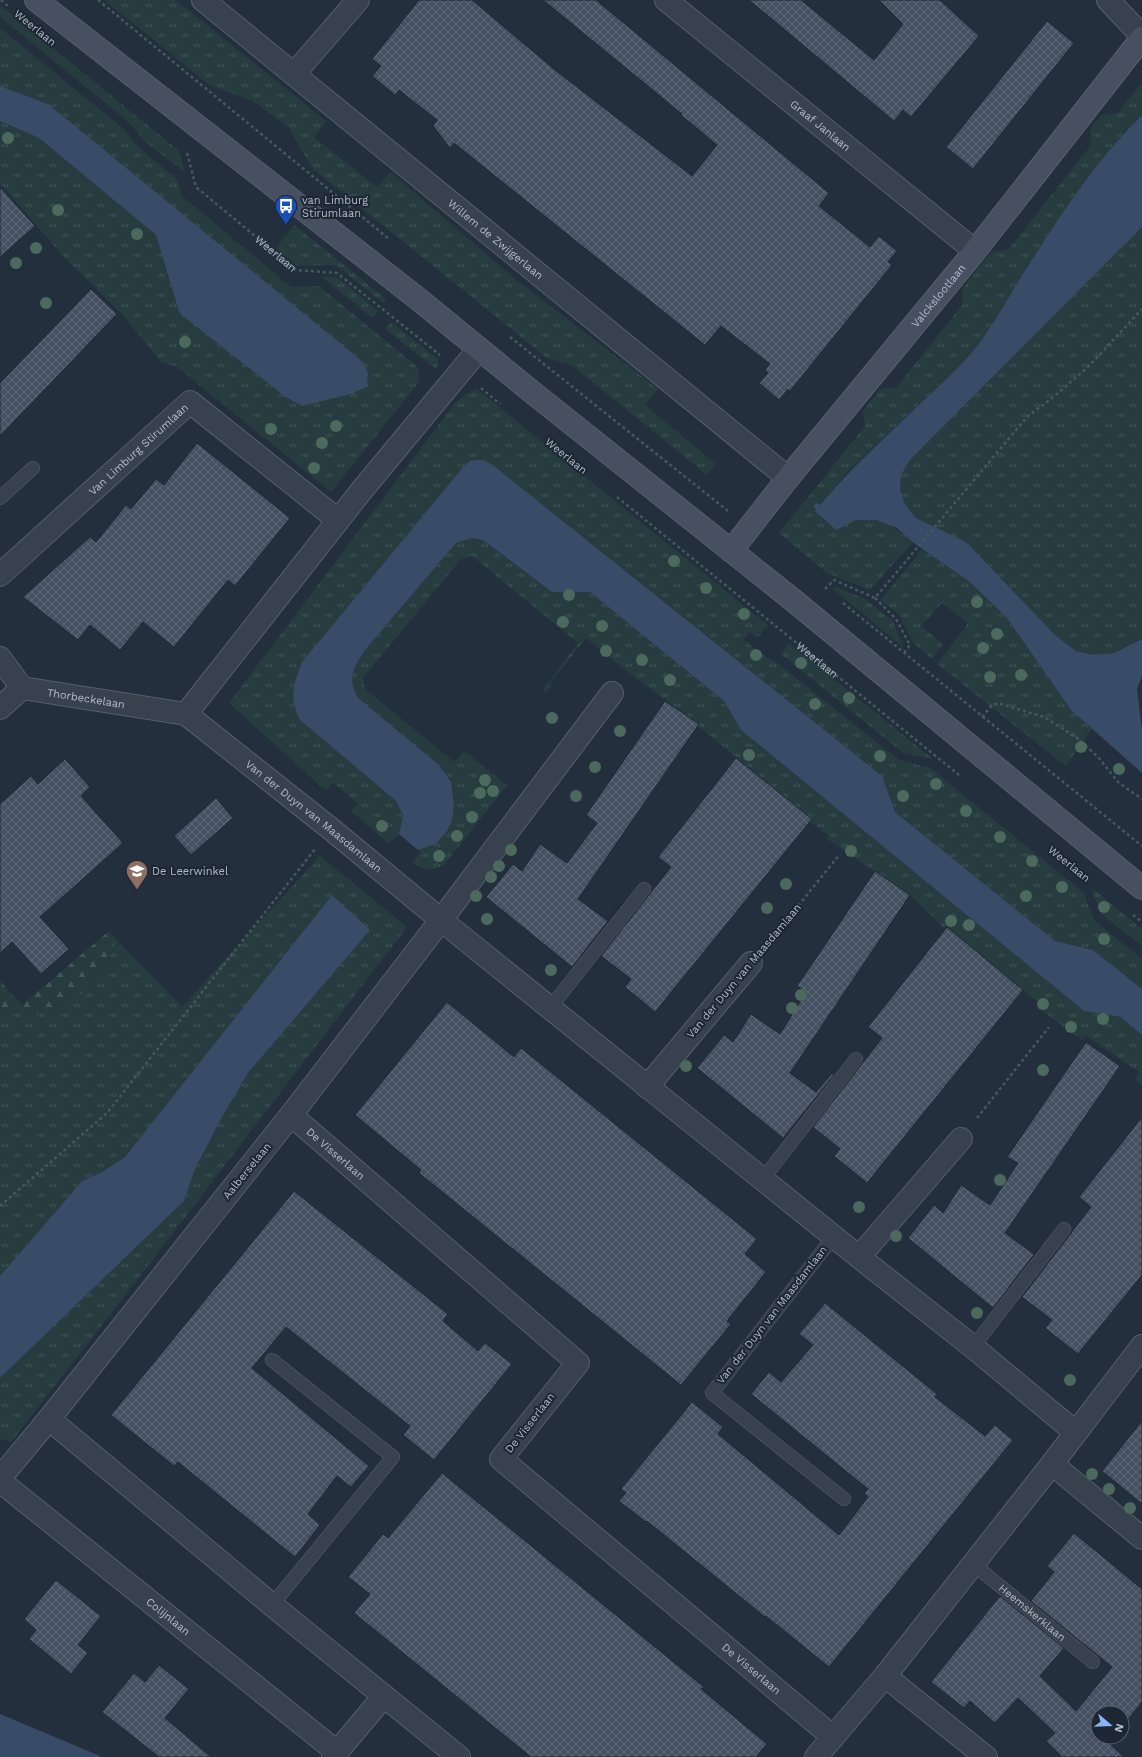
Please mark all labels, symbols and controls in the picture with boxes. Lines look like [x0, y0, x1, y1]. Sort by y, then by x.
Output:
street label: Weerlaan [11, 7, 59, 49]
street label: Graaf Janlaan [788, 97, 853, 154]
bus stop icon: van Limburg Stirumlaan [273, 193, 299, 226]
place label: van Limburg Stirumlaan [302, 194, 368, 220]
street label: Willem de Zwijgerlaan [445, 196, 546, 282]
street label: Weerlaan [252, 232, 299, 274]
street label: Valckslootlaan [908, 261, 968, 330]
street label: Van Limburg Stirumlaan [86, 401, 191, 498]
street label: Weerlaan [542, 435, 590, 477]
street label: Weerlaan [794, 639, 841, 681]
street label: Thorbeckelaan [46, 686, 126, 711]
street label: Van der Duyn van Maasdamlaan [243, 757, 385, 875]
street label: Weerlaan [1045, 843, 1093, 885]
school or university icon: De Leerwinkel [124, 858, 150, 891]
place label: De Leerwinkel [152, 865, 229, 878]
street label: Van der Duyn van Maasdamlaan [684, 901, 804, 1041]
street label: De Visserlaan [304, 1125, 367, 1182]
street label: Aalberselaan [220, 1140, 274, 1202]
street label: Van der Duyn van Maasdamlaan [714, 1243, 830, 1387]
street label: De Visserlaan [502, 1390, 558, 1456]
street label: Heemskerklaan [996, 1581, 1069, 1644]
street label: Colijnlaan [144, 1595, 193, 1638]
street label: De Visserlaan [719, 1640, 784, 1697]
north arrow [1090, 1705, 1130, 1745]
text: N [1112, 1722, 1126, 1734]

